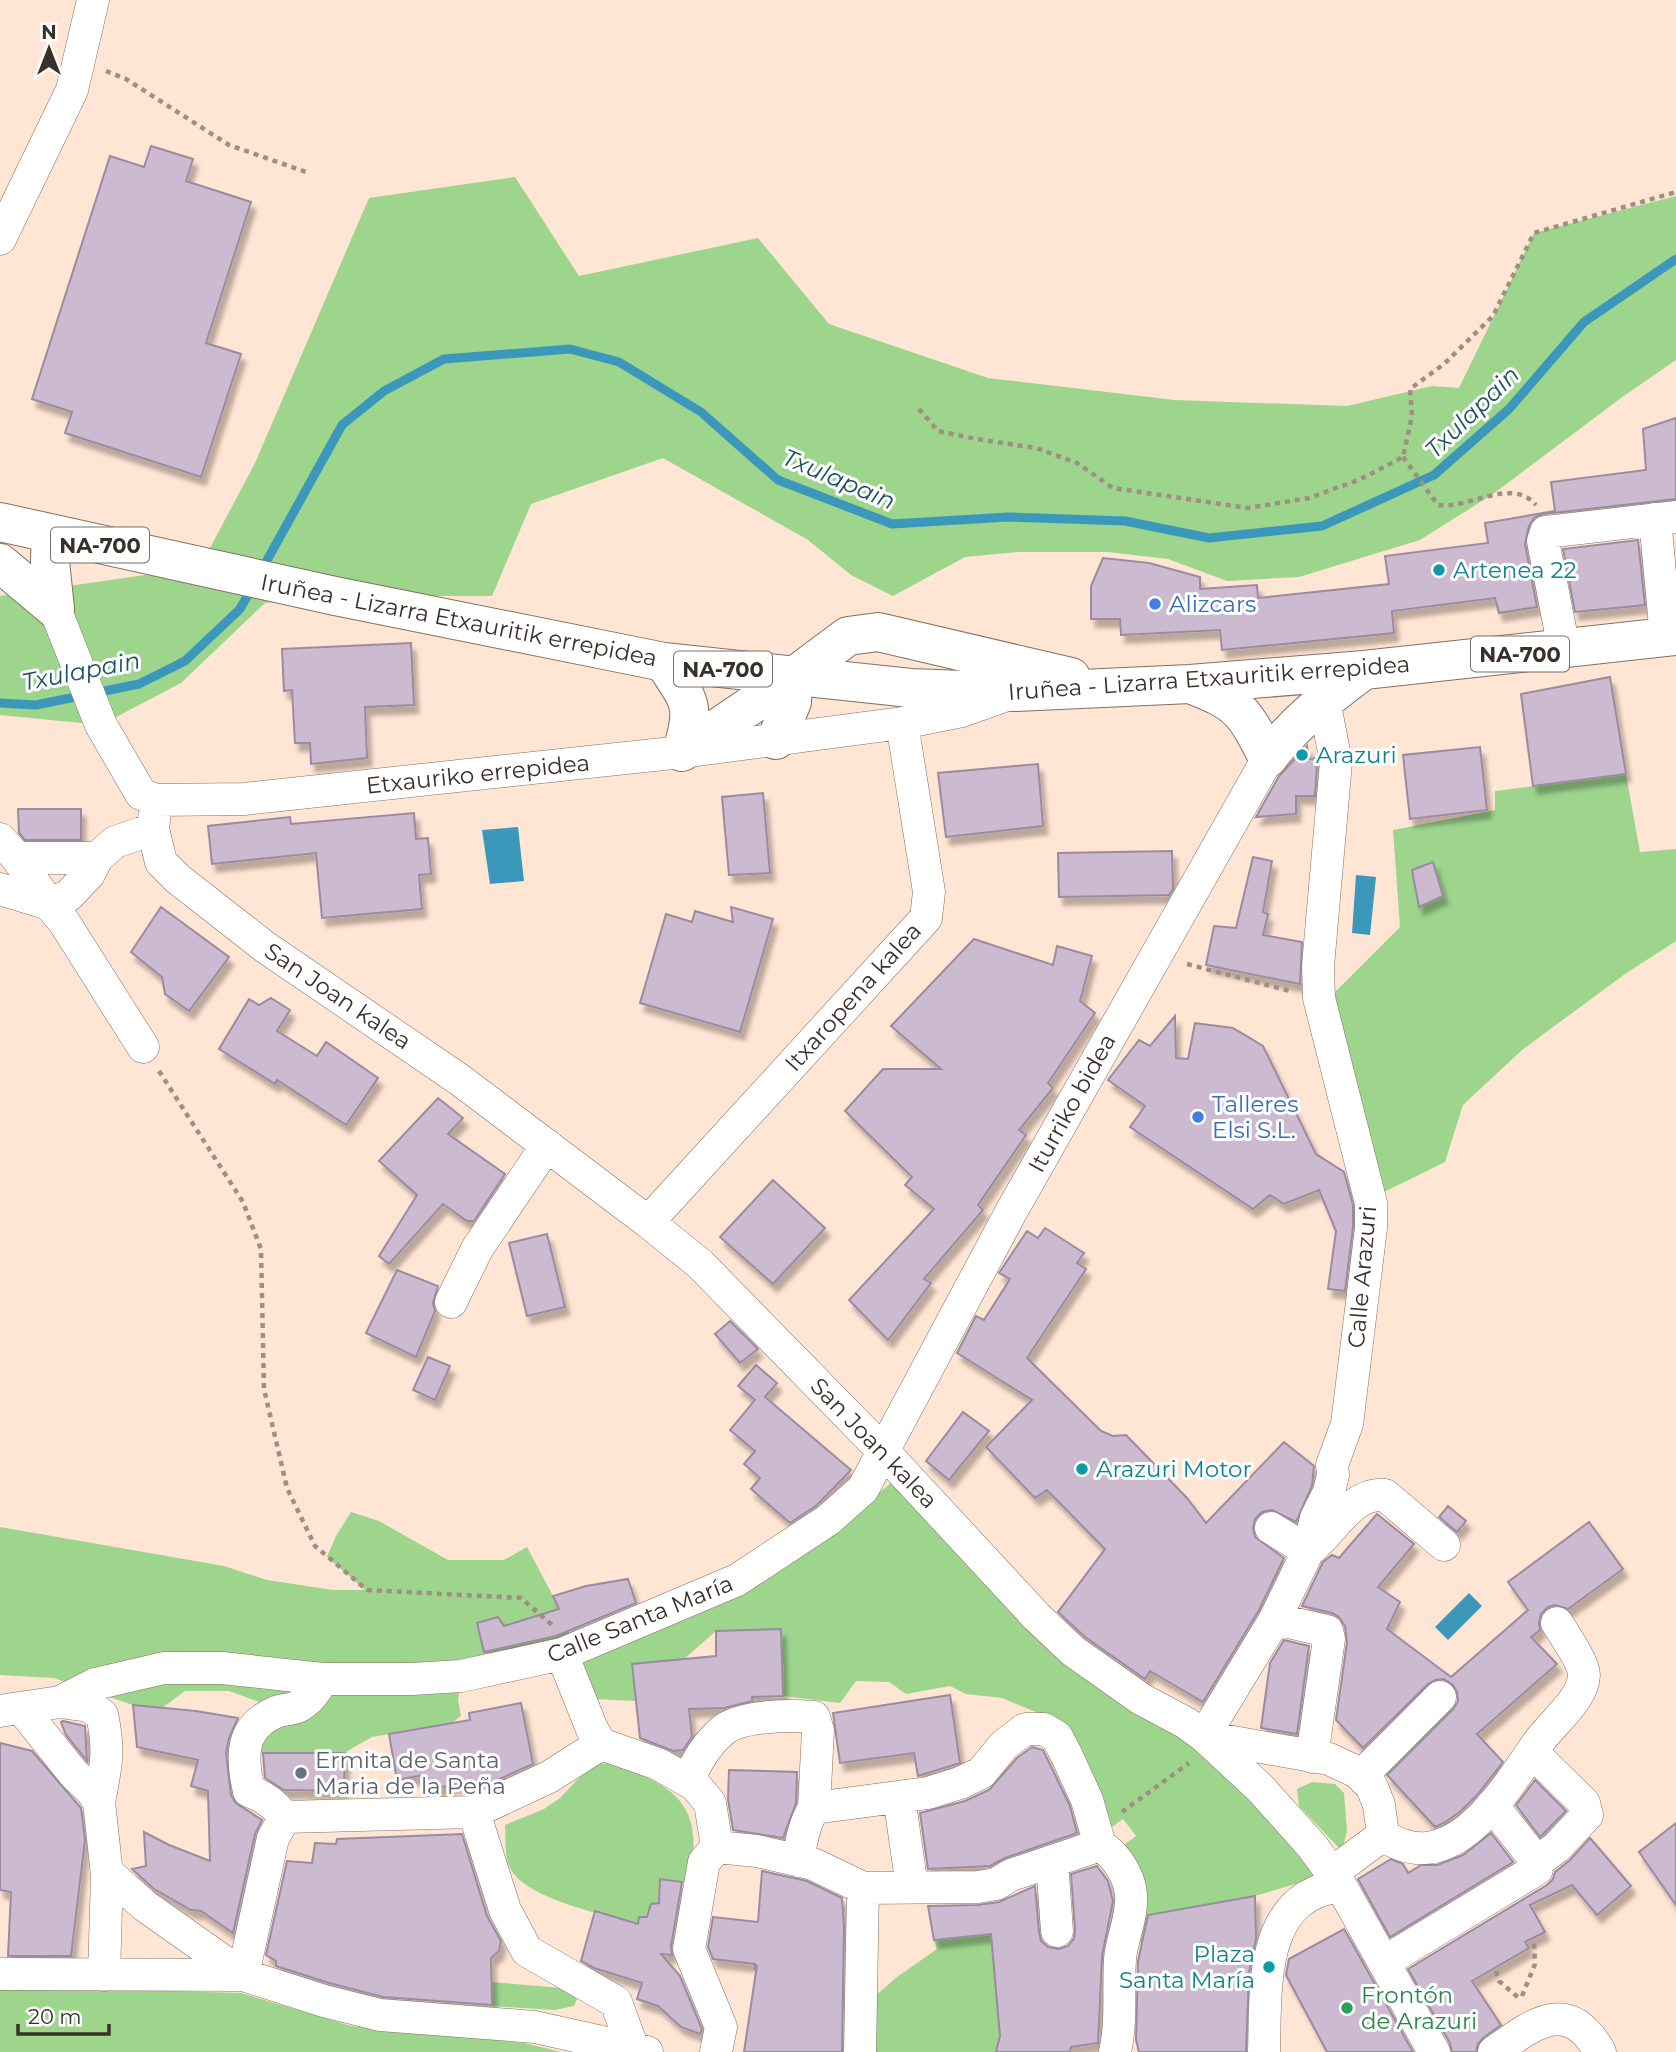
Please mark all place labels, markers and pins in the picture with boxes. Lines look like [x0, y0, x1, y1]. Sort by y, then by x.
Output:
place label: Artenea 22 [1453, 556, 1577, 584]
marker: Artenea 22 [1431, 562, 1447, 578]
place label: Alizcars [1169, 590, 1256, 618]
marker: Alizcars [1147, 596, 1163, 612]
place label: Arazuri [1316, 741, 1397, 769]
marker: Arazuri [1294, 747, 1310, 763]
place label: Talleres Elsi S.L. [1212, 1090, 1298, 1144]
marker: Talleres Elsi S.L. [1190, 1109, 1206, 1125]
place label: Arazuri Motor [1096, 1455, 1252, 1483]
marker: Arazuri Motor [1074, 1461, 1090, 1477]
place label: Ermita de Santa Maria de la Peña [315, 1746, 506, 1800]
marker: Ermita de Santa Maria de la Peña [293, 1765, 309, 1781]
place label: Plaza Santa María [1119, 1940, 1255, 1994]
marker: Plaza Santa María [1261, 1959, 1277, 1975]
place label: Frontón de Arazuri [1361, 1981, 1477, 2035]
marker: Frontón de Arazuri [1339, 2000, 1355, 2016]

